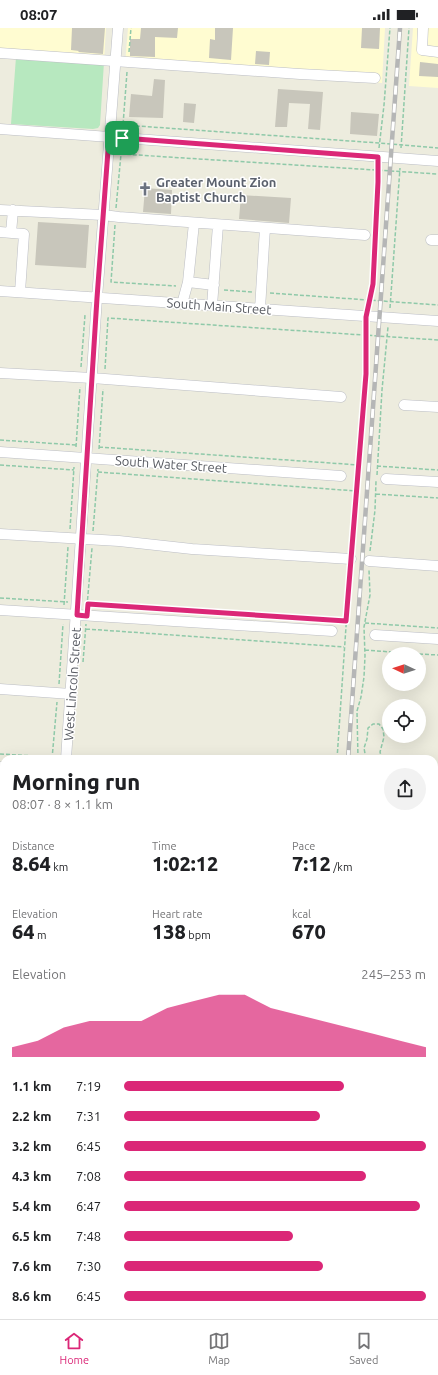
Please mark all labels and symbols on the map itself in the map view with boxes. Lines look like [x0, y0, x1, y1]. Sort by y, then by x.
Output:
pin [105, 121, 139, 155]
place label: Greater Mount Zion Baptist Church [156, 175, 276, 204]
church icon: Greater Mount Zion Baptist Church [137, 181, 153, 197]
street label: South Main Street [166, 295, 272, 317]
street label: South Water Street [115, 453, 227, 475]
street label: West Lincoln Street [61, 627, 83, 741]
north arrow [382, 647, 426, 691]

